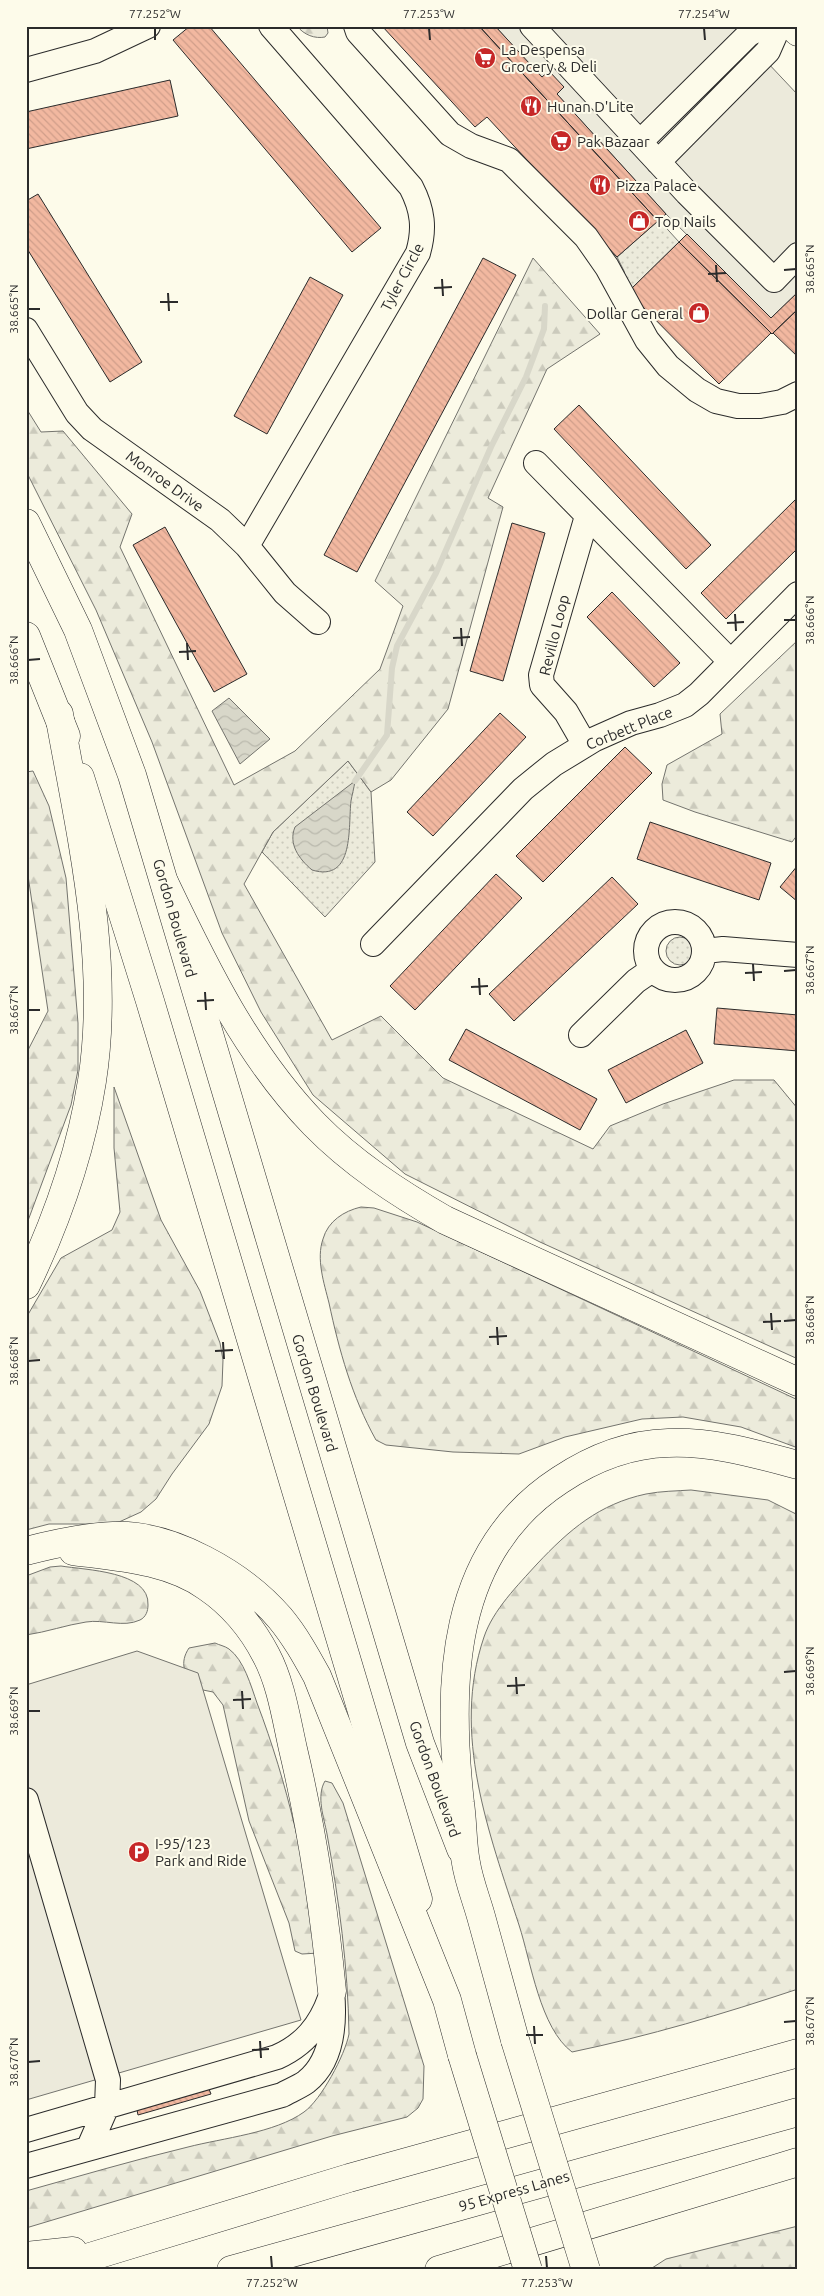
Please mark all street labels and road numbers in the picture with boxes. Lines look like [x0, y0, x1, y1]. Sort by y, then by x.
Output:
street label: Tyler Circle [377, 240, 427, 314]
street label: Monroe Drive [123, 447, 207, 515]
street label: Revillo Loop [536, 593, 572, 677]
street label: Corbett Place [583, 703, 675, 753]
street label: Gordon Boulevard [150, 857, 200, 979]
street label: Gordon Boulevard [289, 1332, 341, 1454]
street label: Gordon Boulevard [406, 1719, 464, 1839]
street label: 95 Express Lanes [457, 2167, 571, 2215]

